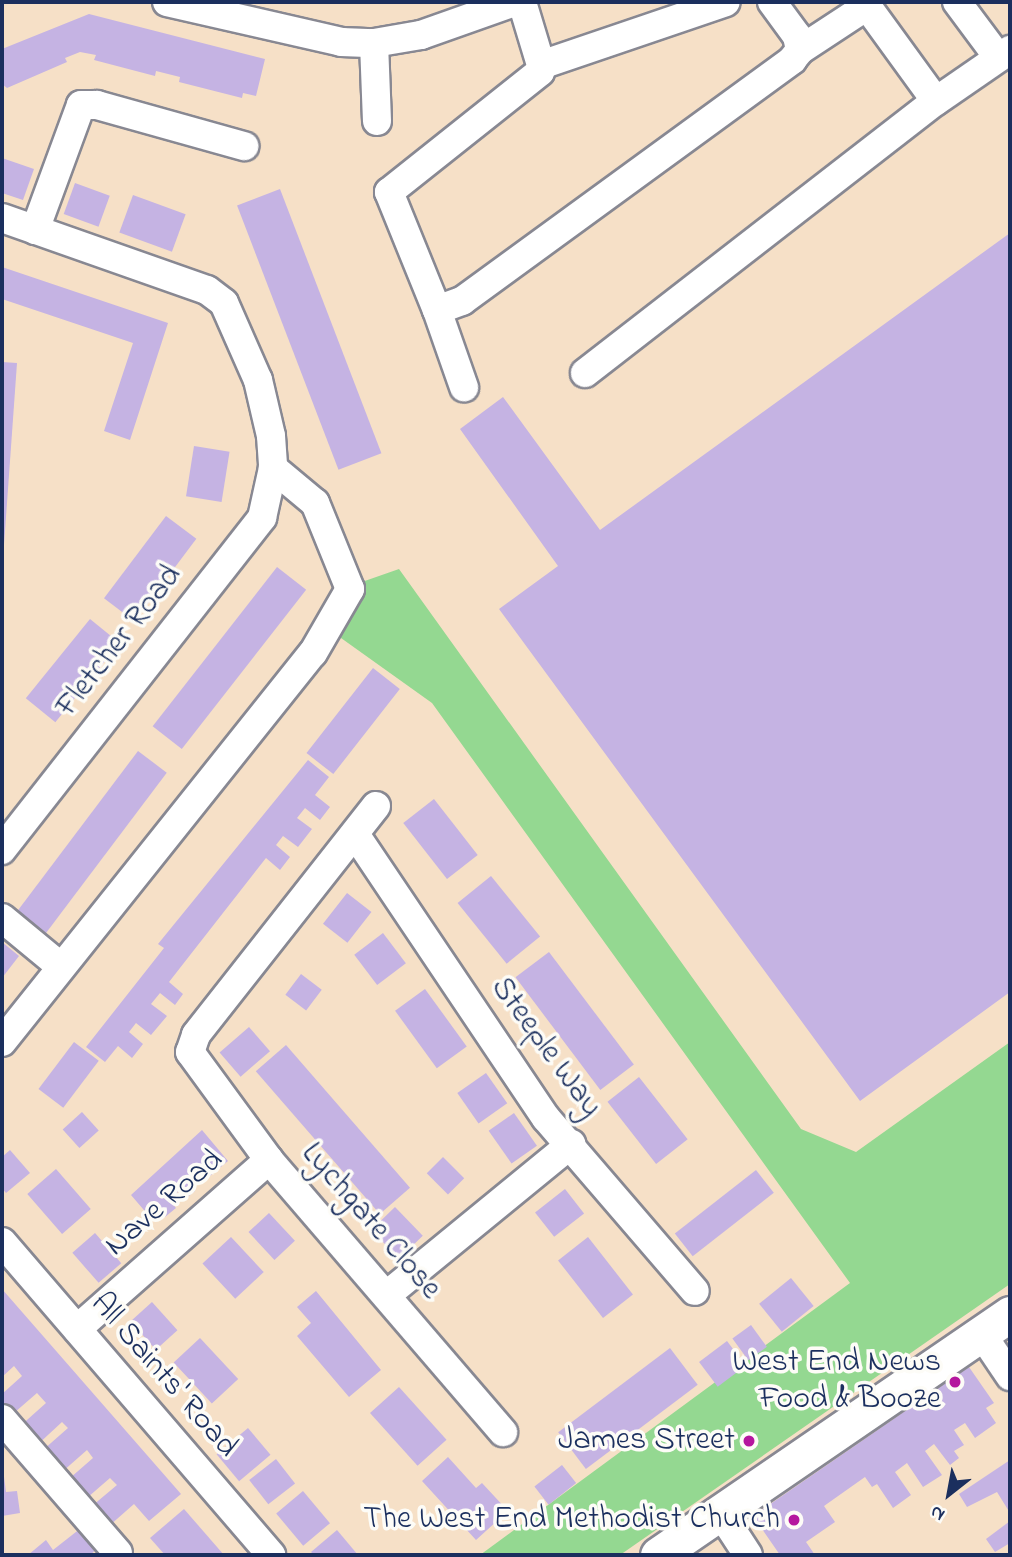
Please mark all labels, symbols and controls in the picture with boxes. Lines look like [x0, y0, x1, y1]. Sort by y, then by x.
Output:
street label: Fletcher Road [49, 558, 191, 726]
street label: Steeple Way [481, 970, 609, 1126]
street label: Lychgate Close [292, 1136, 448, 1308]
street label: Nave Road [98, 1142, 232, 1266]
street label: All Saints' Road [81, 1286, 245, 1466]
place label: West End News Food & Booze [732, 1345, 941, 1420]
marker: West End News Food & Booze [947, 1374, 963, 1390]
place label: James Street [558, 1422, 735, 1460]
marker: James Street [741, 1433, 757, 1449]
north arrow [914, 1459, 984, 1529]
text: N [925, 1498, 950, 1527]
place label: The West End Methodist Church [363, 1501, 780, 1539]
marker: The West End Methodist Church [786, 1512, 802, 1528]

